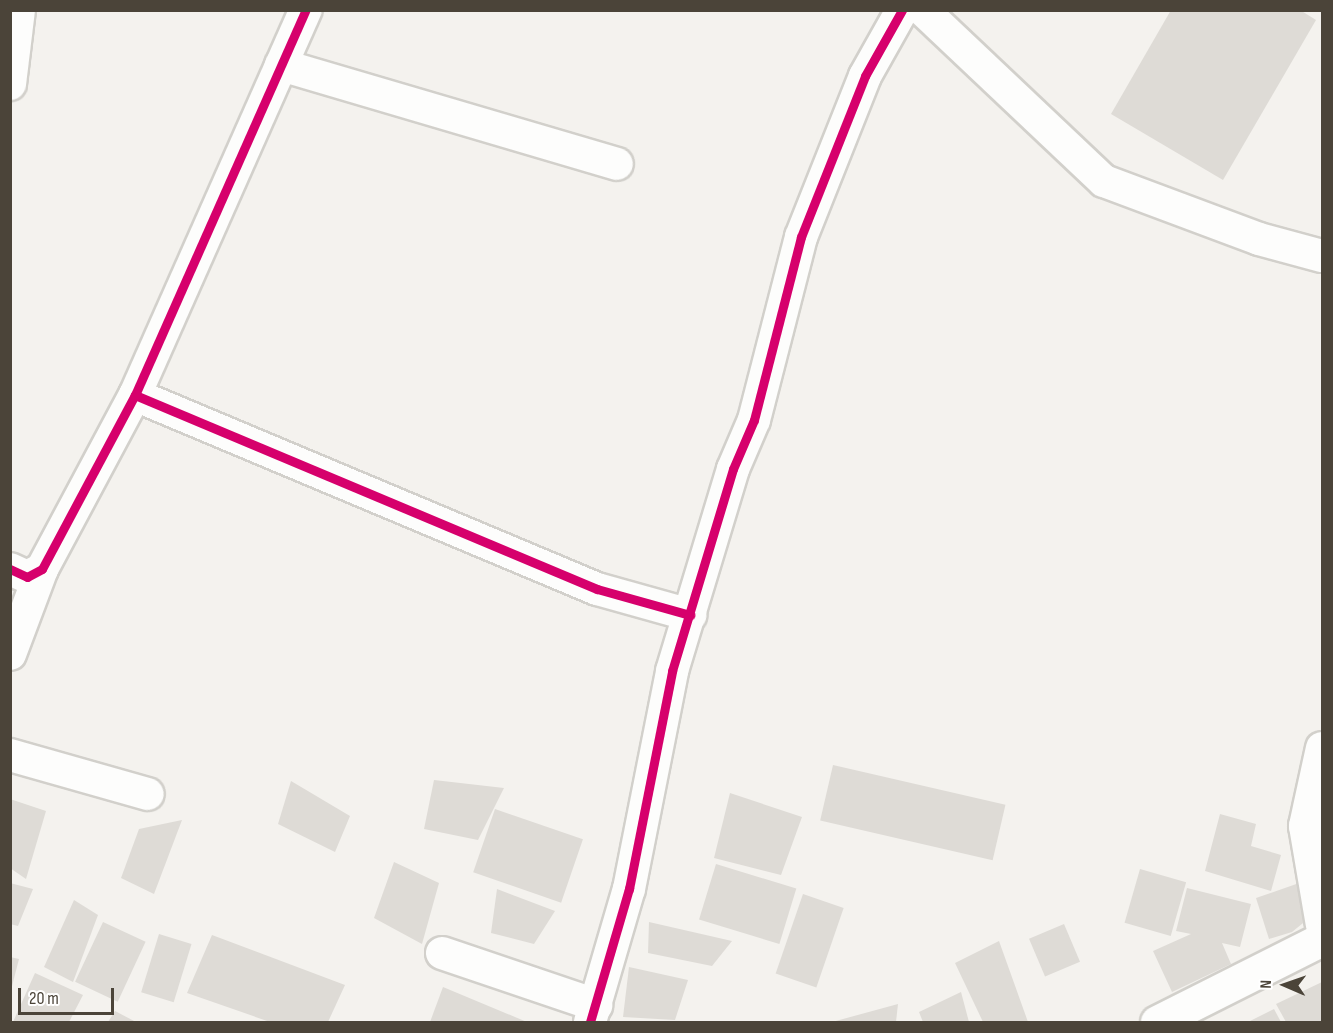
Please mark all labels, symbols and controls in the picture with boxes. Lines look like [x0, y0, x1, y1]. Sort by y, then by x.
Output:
north arrow [1255, 955, 1315, 1015]
scale bar [21, 976, 117, 1014]
text: N [1257, 980, 1276, 989]
text: 20 m [29, 988, 59, 1009]

